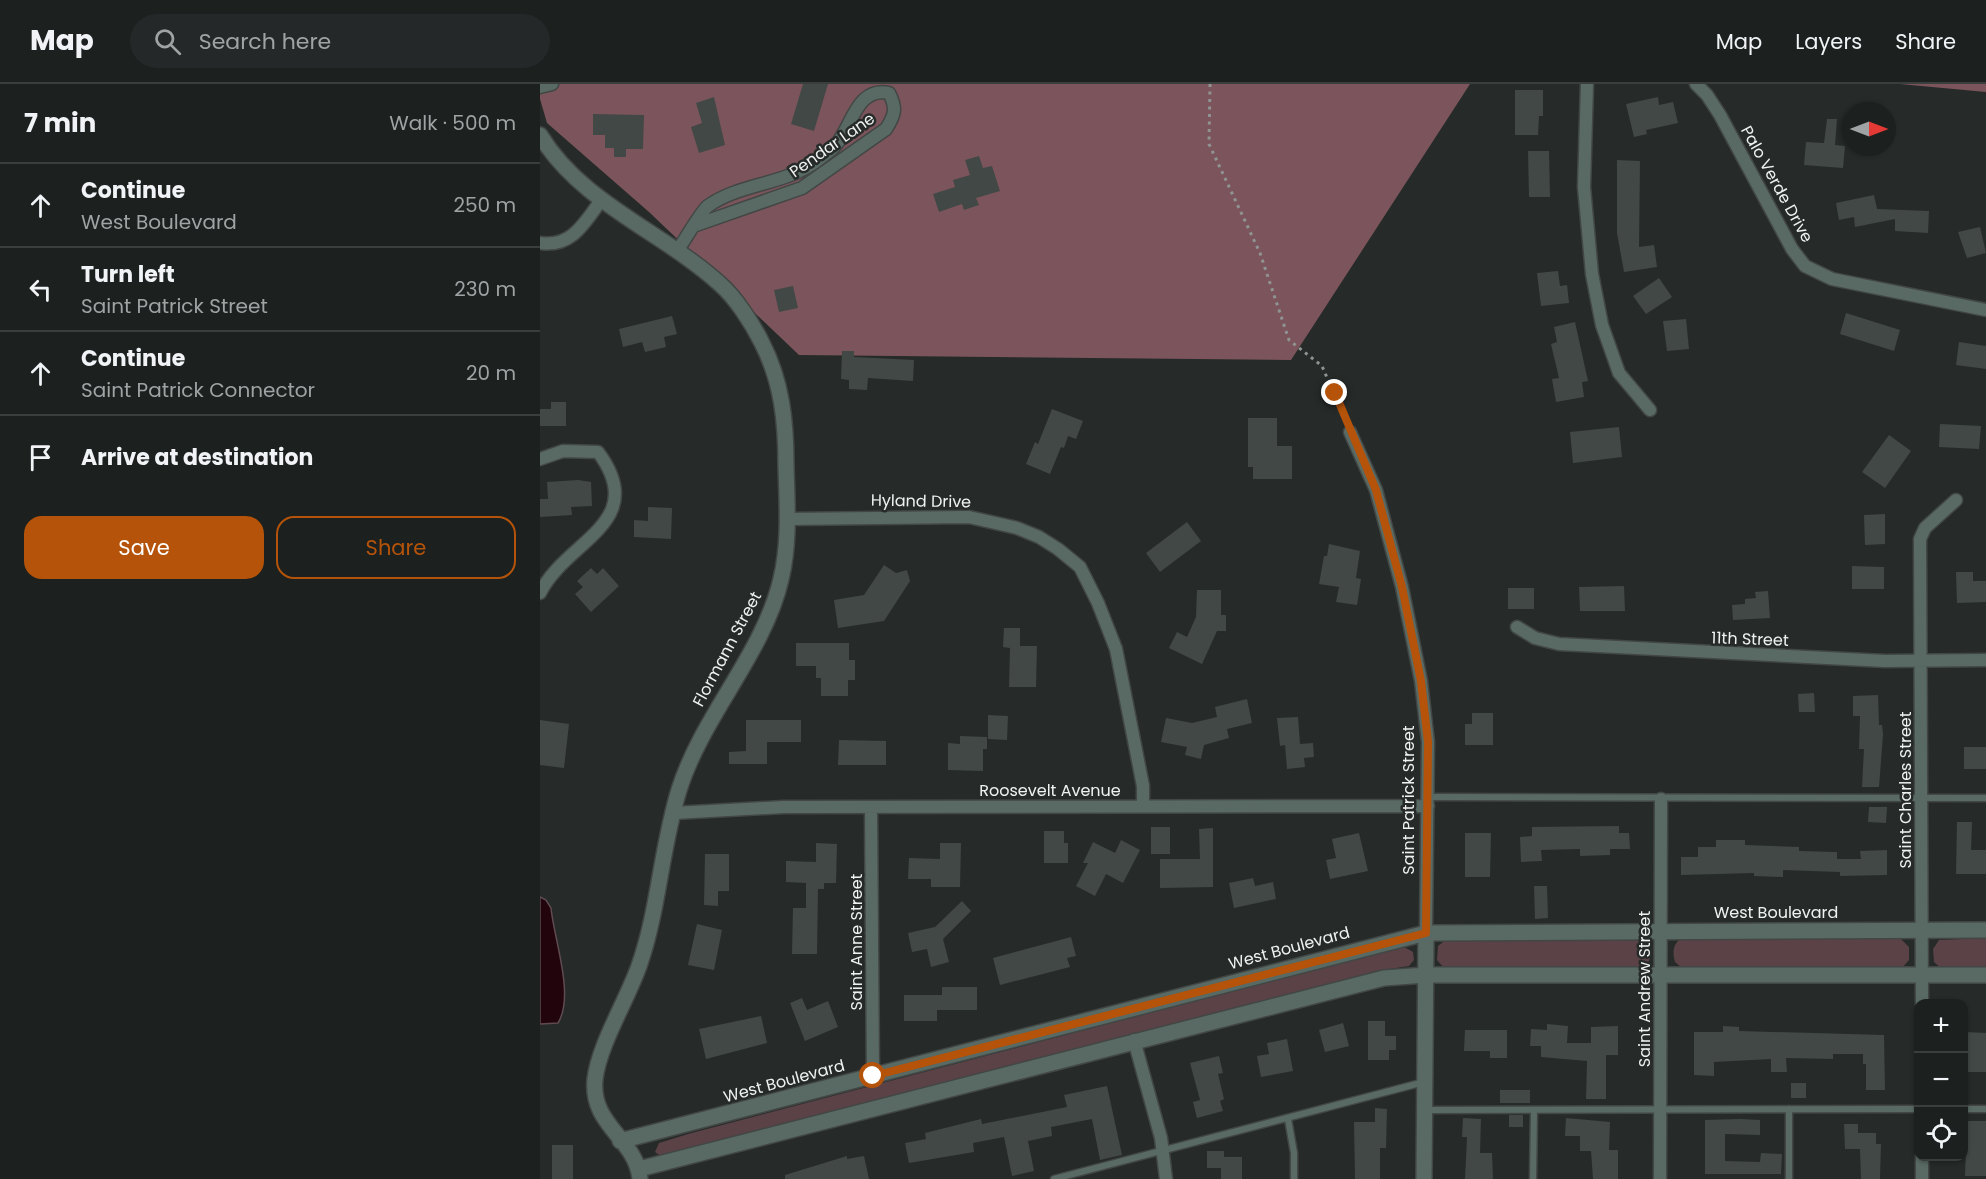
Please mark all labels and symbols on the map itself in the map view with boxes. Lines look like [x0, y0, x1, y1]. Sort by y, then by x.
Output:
north arrow [1842, 102, 1896, 156]
street label: Pendar Lane [785, 107, 879, 183]
street label: Palo Verde Drive [1735, 121, 1819, 247]
route end [1321, 379, 1347, 405]
street label: Hyland Drive [871, 489, 971, 513]
street label: Flormann Street [687, 587, 767, 711]
street label: 11th Street [1711, 626, 1789, 652]
street label: Saint Charles Street [1894, 711, 1917, 869]
street label: Saint Patrick Street [1397, 725, 1420, 875]
street label: Roosevelt Avenue [979, 779, 1121, 802]
street label: Saint Anne Street [845, 873, 868, 1010]
street label: West Boulevard [1714, 901, 1838, 924]
street label: Saint Andrew Street [1633, 911, 1656, 1067]
street label: West Boulevard [1226, 921, 1352, 975]
street label: West Boulevard [721, 1054, 847, 1108]
route start [859, 1062, 885, 1088]

